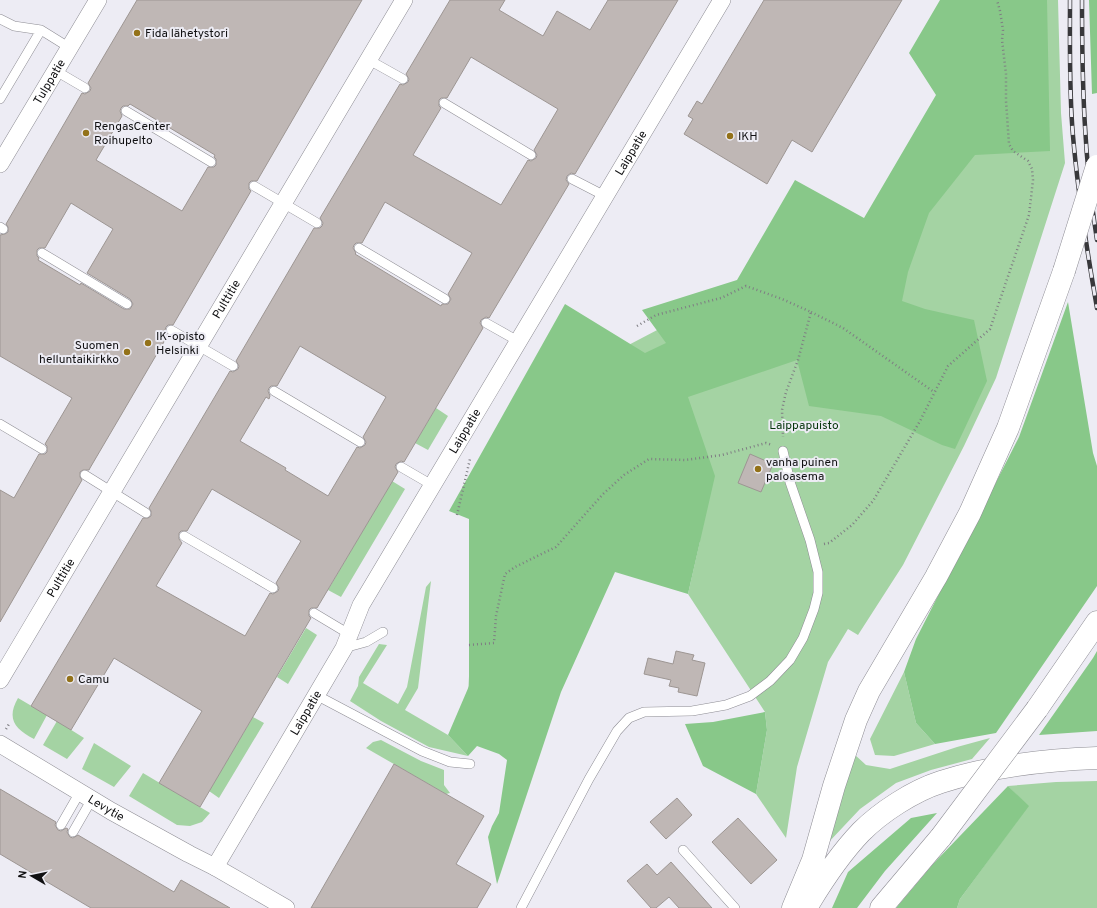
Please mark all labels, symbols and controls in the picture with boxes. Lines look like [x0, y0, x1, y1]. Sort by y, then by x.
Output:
place label: Fida lähetystori [145, 26, 228, 42]
marker: Fida lähetystori [132, 28, 142, 38]
street label: Tulppatie [30, 56, 70, 108]
place label: RengasCenter Roihupelto [94, 119, 171, 149]
marker: RengasCenter Roihupelto [81, 128, 91, 138]
street label: Laippatie [612, 128, 651, 179]
place label: IKH [738, 129, 758, 145]
marker: IKH [725, 131, 735, 141]
street label: Pulttitie [209, 277, 245, 322]
place label: IK-opisto Helsinki [156, 329, 205, 359]
place label: Suomen helluntaikirkko [39, 338, 119, 368]
marker: IK-opisto Helsinki [143, 338, 153, 348]
marker: Suomen helluntaikirkko [122, 347, 132, 357]
street label: Laippatie [446, 406, 485, 457]
park label: Laippapuisto [769, 418, 839, 434]
place label: vanha puinen paloasema [766, 455, 838, 485]
marker: vanha puinen paloasema [753, 464, 763, 474]
street label: Pulttitie [44, 556, 79, 601]
place label: Camu [78, 672, 109, 688]
marker: Camu [65, 674, 75, 684]
street label: Laippatie [287, 688, 326, 739]
street label: Levytie [85, 792, 127, 826]
north arrow [12, 856, 52, 896]
text: N [16, 870, 31, 880]

